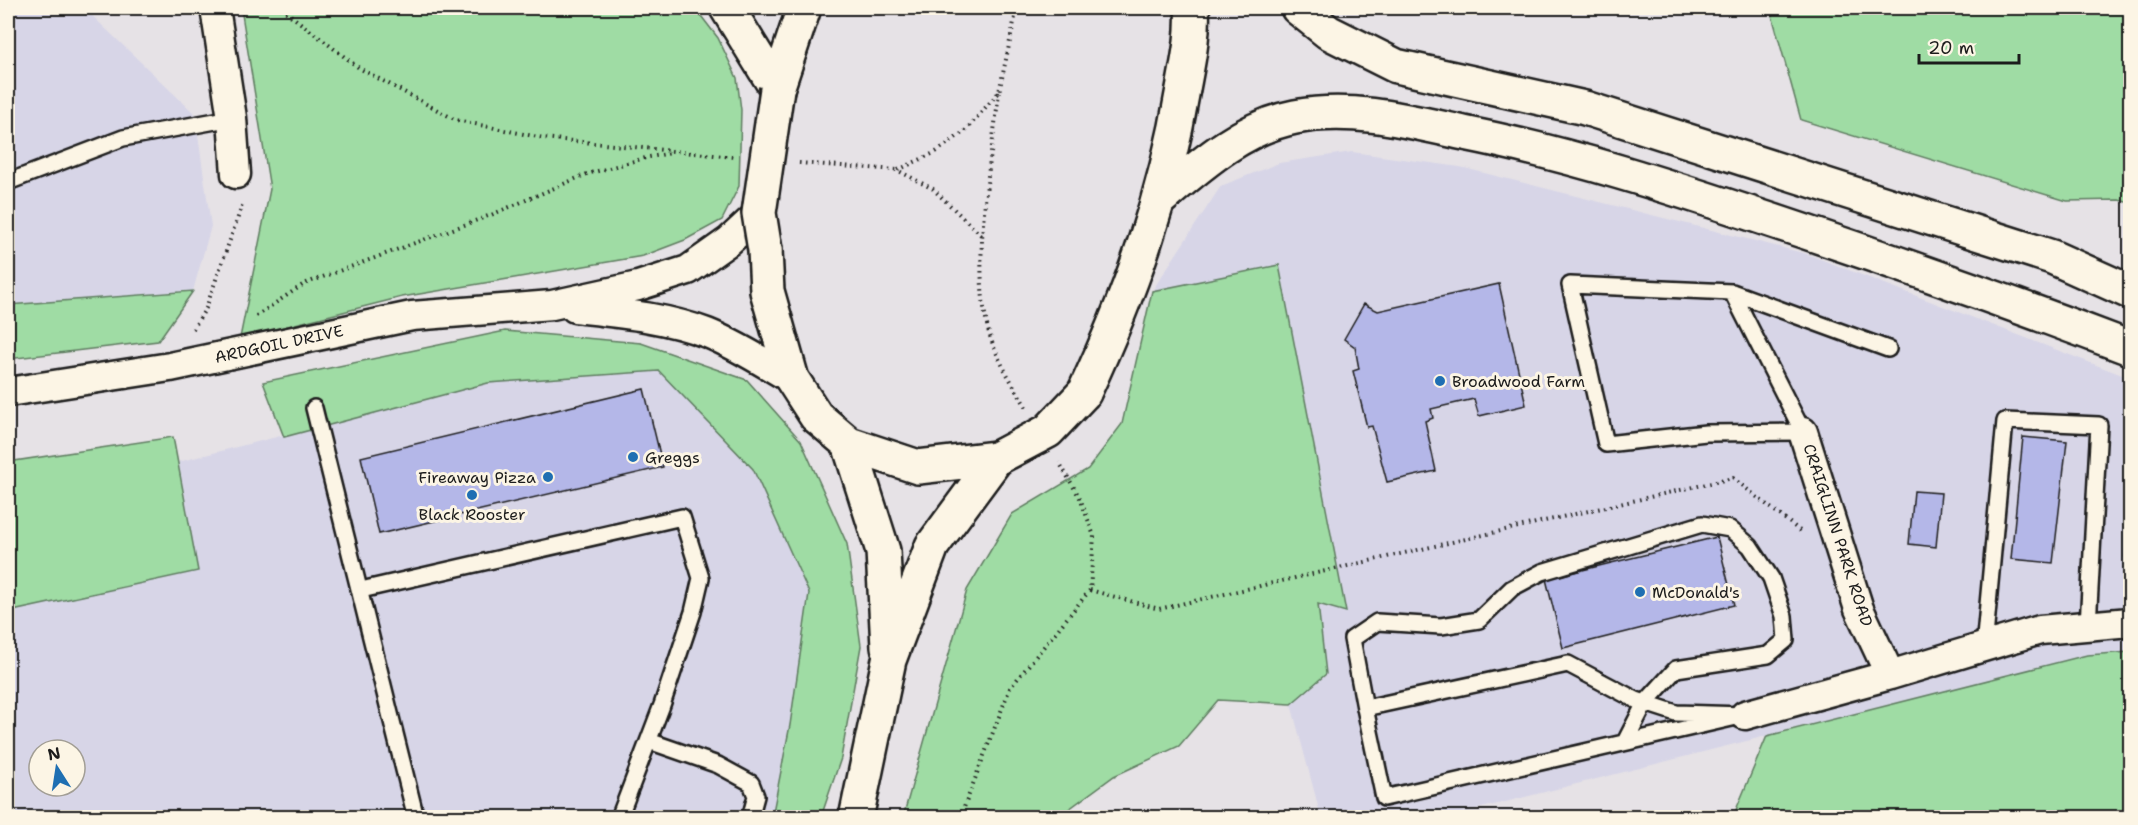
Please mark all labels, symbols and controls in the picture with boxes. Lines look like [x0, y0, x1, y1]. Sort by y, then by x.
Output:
scale bar [1919, 27, 2020, 65]
text: 20 m [1928, 36, 1974, 60]
street label: ARDGOIL DRIVE [213, 320, 345, 368]
place label: Broadwood Farm [1452, 371, 1585, 392]
marker: Broadwood Farm [1433, 374, 1447, 388]
street label: CRAIGLINN PARK ROAD [1799, 441, 1877, 629]
place label: Greggs [645, 447, 700, 468]
marker: Greggs [626, 450, 640, 464]
place label: Fireaway Pizza [418, 467, 536, 488]
marker: Fireaway Pizza [541, 470, 555, 484]
marker: Black Rooster [465, 488, 479, 502]
place label: Black Rooster [418, 504, 526, 525]
place label: McDonald's [1652, 582, 1740, 603]
marker: McDonald's [1633, 585, 1647, 599]
north arrow [27, 738, 87, 798]
text: N [46, 742, 62, 765]

